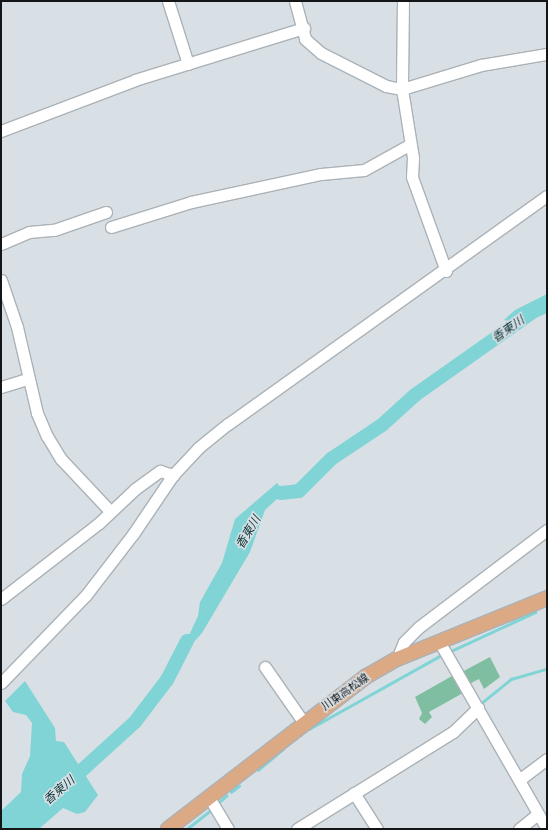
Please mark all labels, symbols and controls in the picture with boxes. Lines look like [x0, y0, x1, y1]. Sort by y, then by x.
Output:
water label: 香東川 [489, 313, 527, 345]
water label: 香東川 [233, 513, 263, 551]
street label: 川東高松線 [319, 671, 371, 713]
water label: 香東川 [41, 773, 77, 807]

